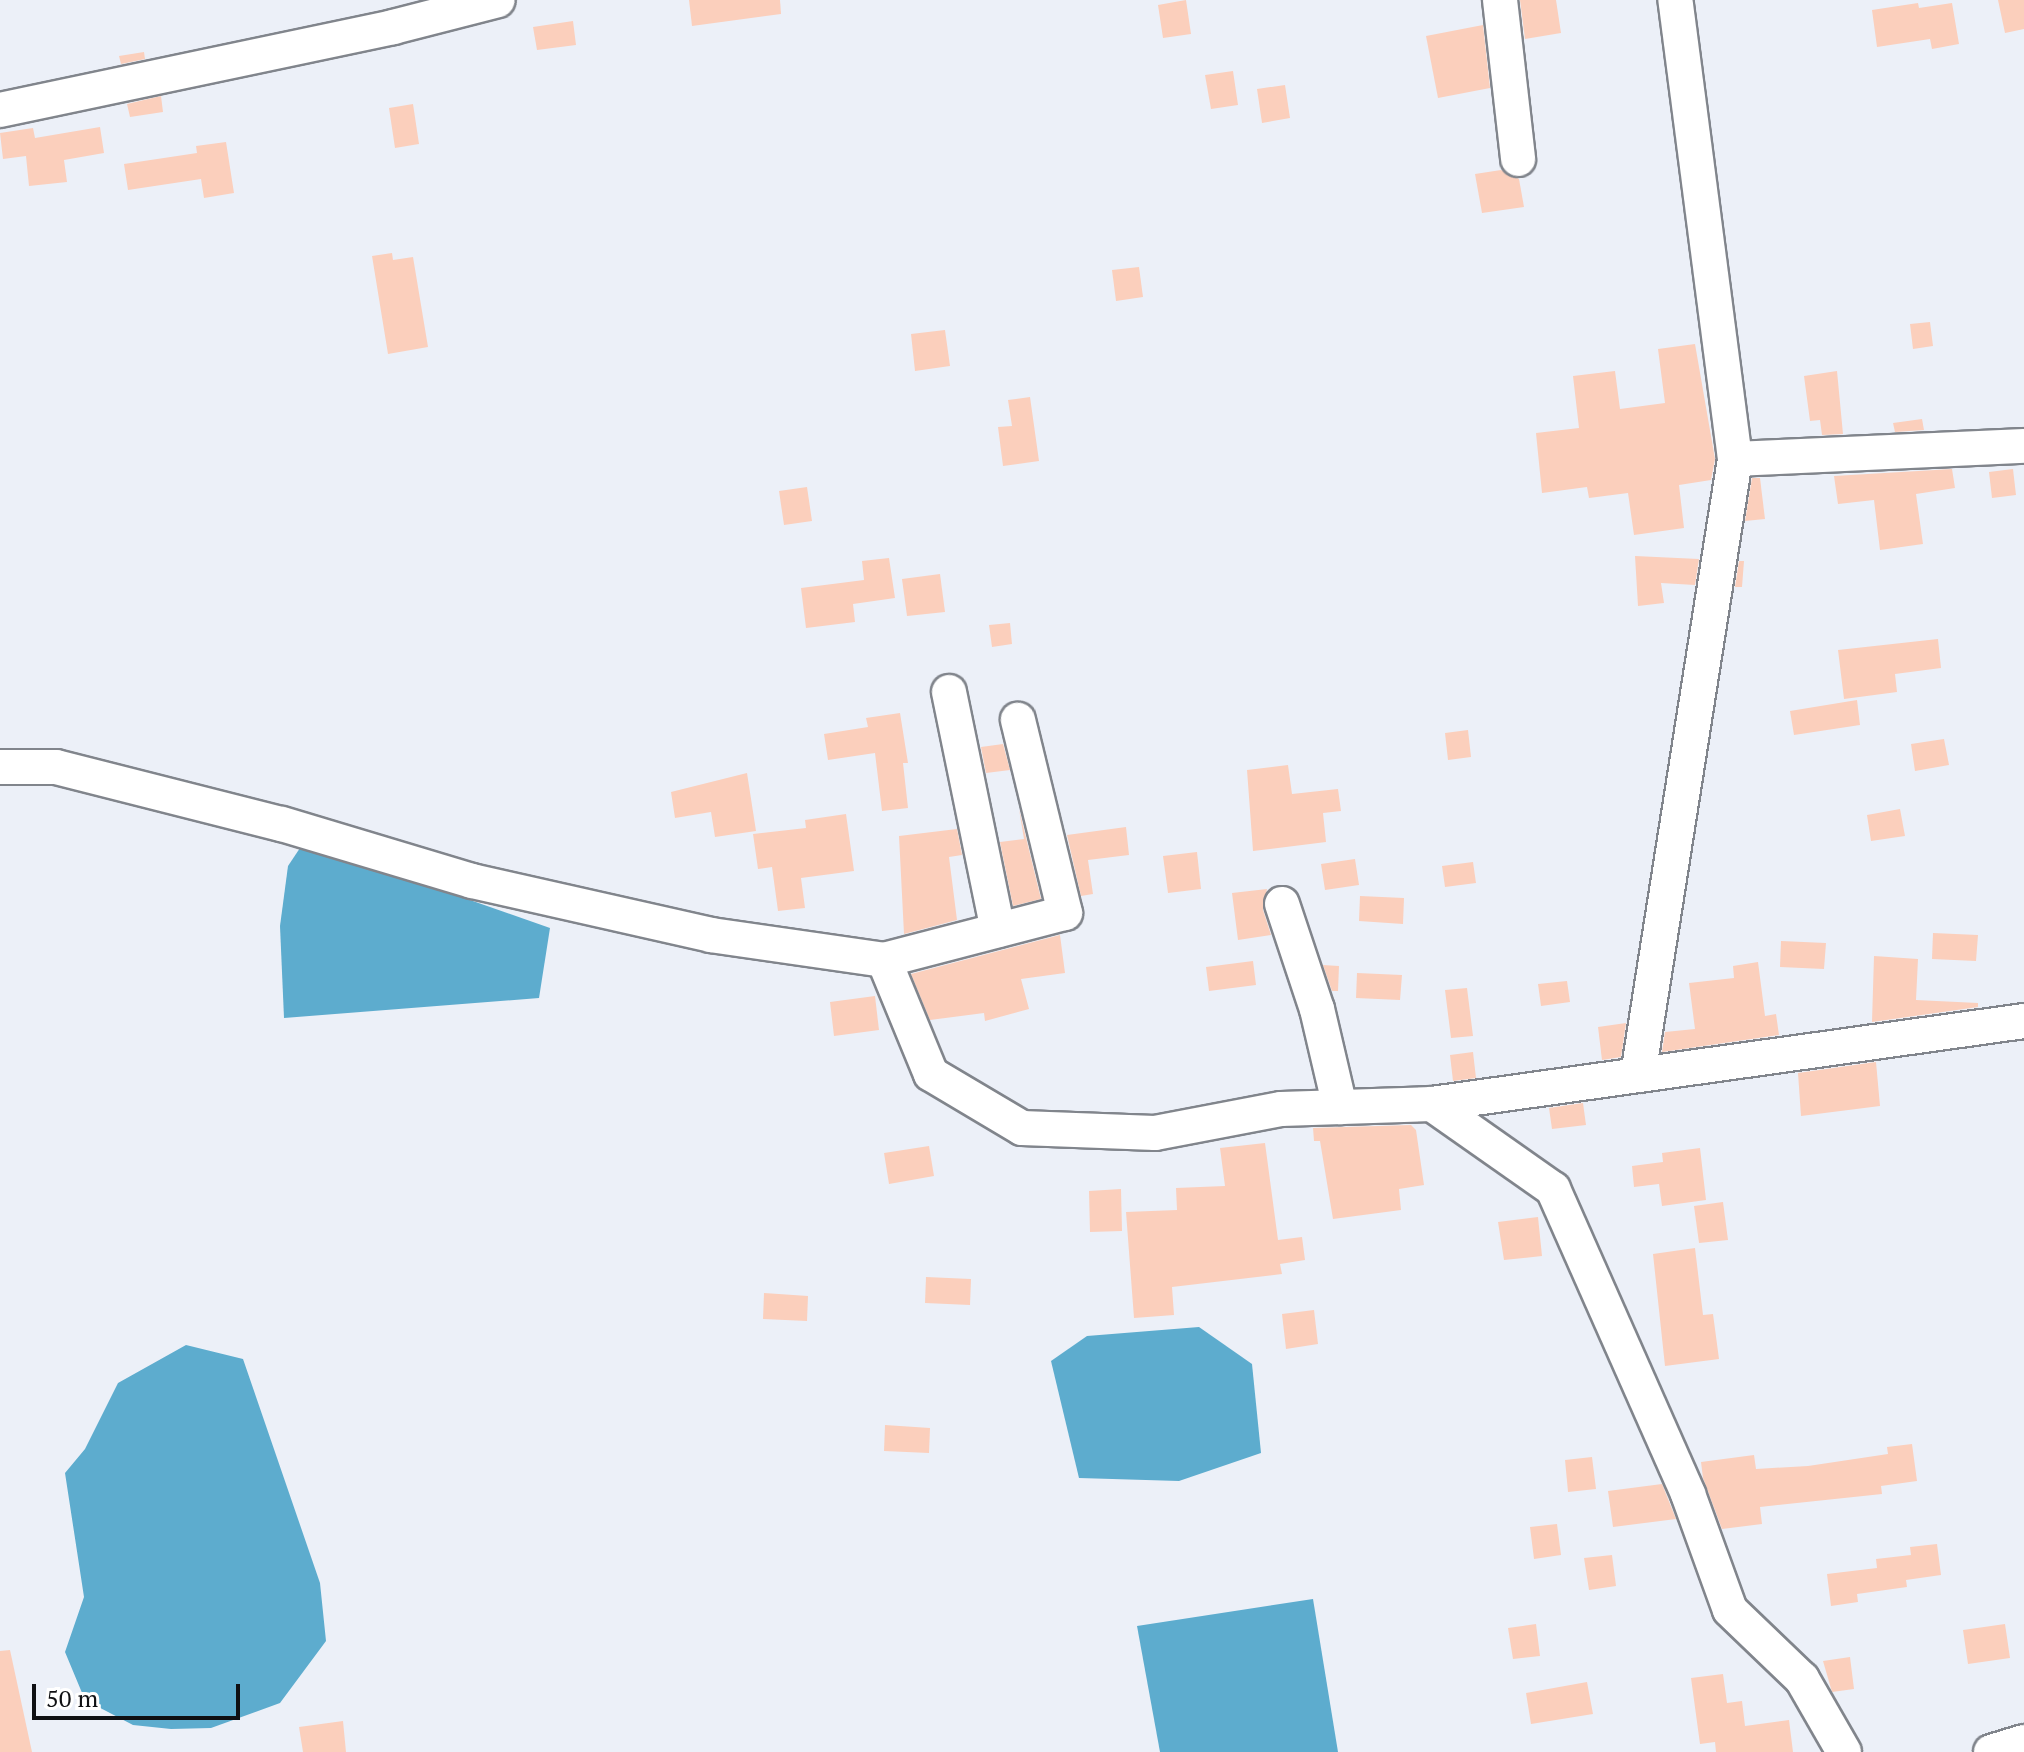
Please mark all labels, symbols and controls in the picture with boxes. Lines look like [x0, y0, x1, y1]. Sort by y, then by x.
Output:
scale bar [36, 1668, 244, 1718]
text: 50 m [46, 1682, 98, 1714]

